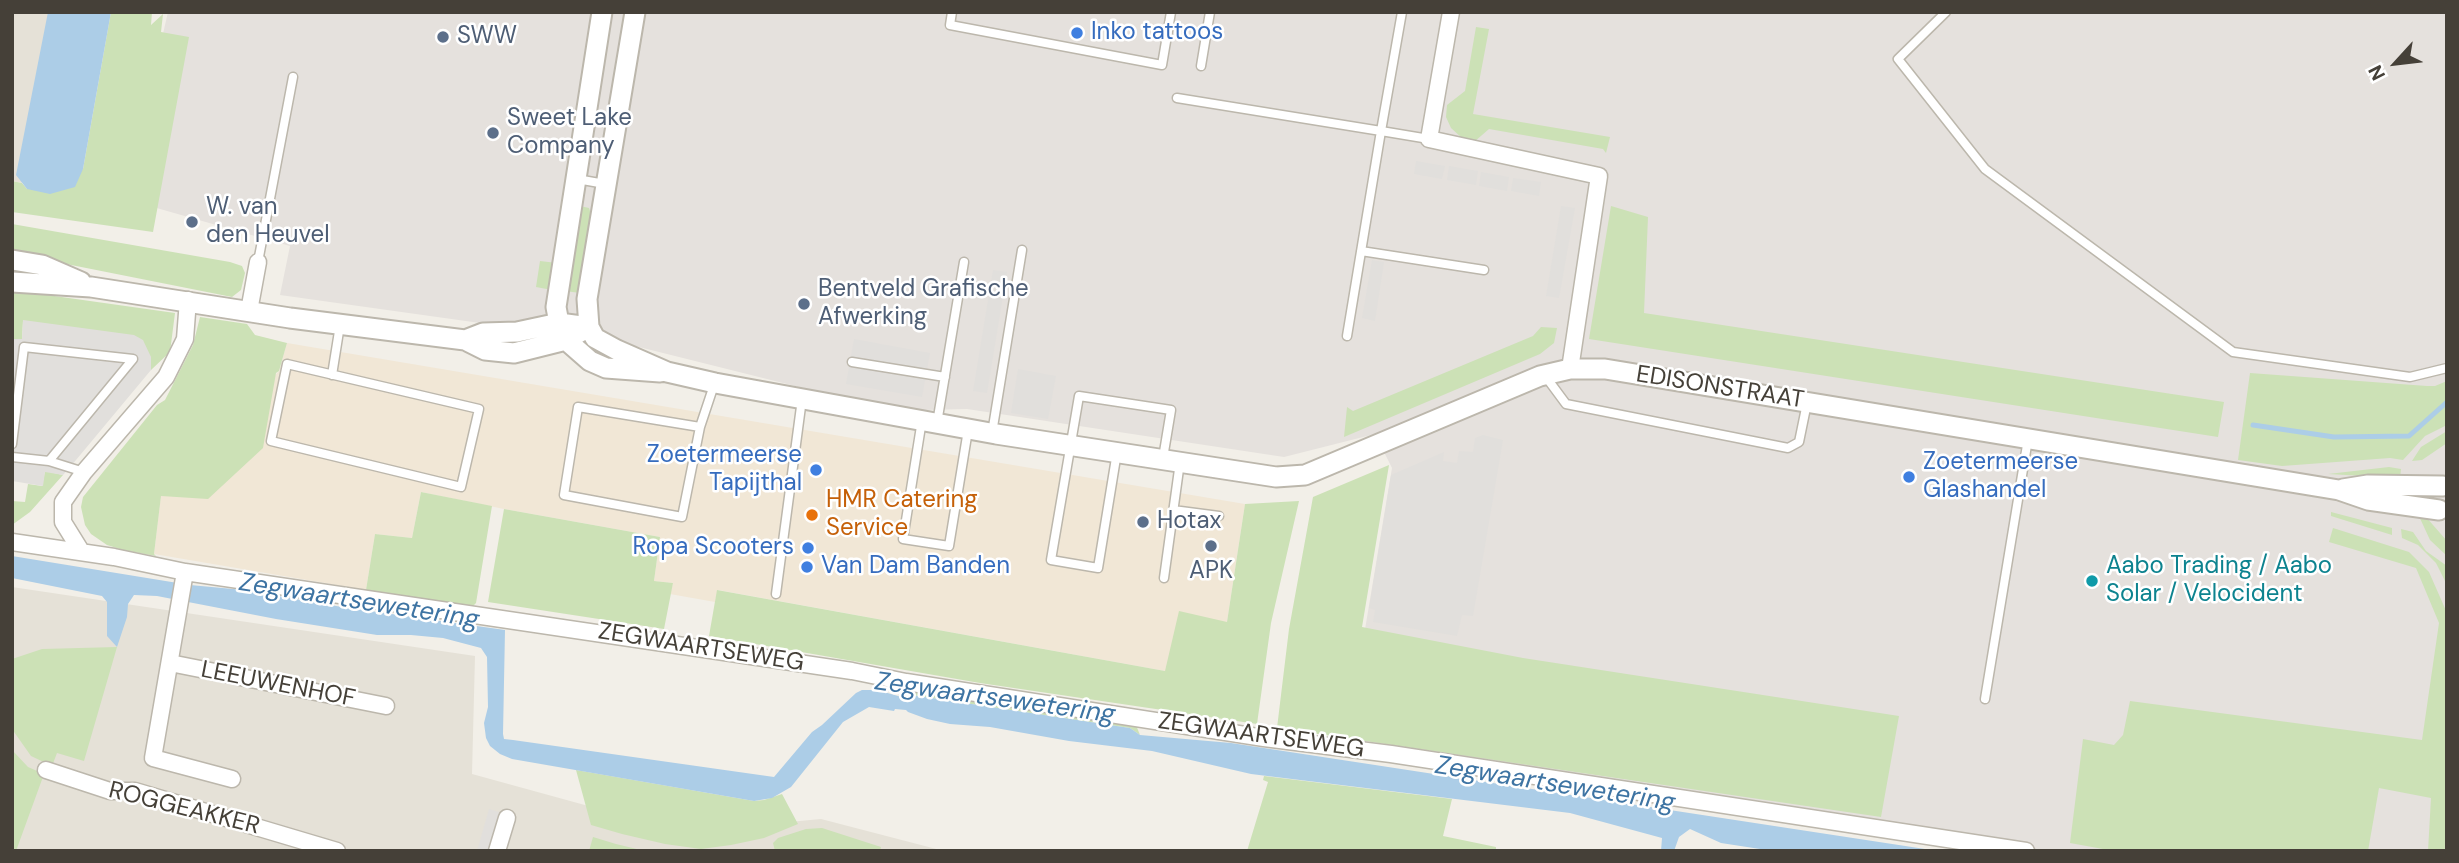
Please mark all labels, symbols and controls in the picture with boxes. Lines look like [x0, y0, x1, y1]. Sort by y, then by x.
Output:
place label: Inko tattoos [1091, 19, 1223, 47]
place label: SWW [457, 23, 517, 51]
marker: Inko tattoos [1069, 25, 1085, 41]
north arrow [2361, 28, 2431, 98]
marker: SWW [435, 29, 451, 45]
text: N [2363, 61, 2391, 85]
place label: Sweet Lake Company [507, 105, 632, 161]
marker: Sweet Lake Company [485, 125, 501, 141]
place label: W. van den Heuvel [206, 194, 330, 250]
marker: W. van den Heuvel [184, 214, 200, 230]
place label: Bentveld Grafische Afwerking [818, 276, 1029, 332]
marker: Bentveld Grafische Afwerking [796, 296, 812, 312]
street label: EDISONSTRAAT [1634, 361, 1806, 415]
place label: Zoetermeerse Tapijthal [647, 442, 802, 498]
place label: Zoetermeerse Glashandel [1923, 449, 2078, 505]
marker: Zoetermeerse Tapijthal [808, 462, 824, 478]
marker: Zoetermeerse Glashandel [1901, 469, 1917, 485]
place label: HMR Catering Service [826, 487, 978, 543]
marker: HMR Catering Service [804, 507, 820, 523]
place label: Hotax [1157, 508, 1221, 536]
marker: Hotax [1135, 514, 1151, 530]
place label: Ropa Scooters [633, 534, 794, 562]
marker: APK [1203, 538, 1219, 554]
marker: Ropa Scooters [800, 540, 816, 556]
place label: Van Dam Banden [821, 553, 1010, 581]
place label: Aabo Trading / Aabo Solar / Velocident [2106, 553, 2332, 609]
place label: APK [1189, 558, 1233, 586]
marker: Van Dam Banden [799, 559, 815, 575]
water label: Zegwaartsewetering [237, 568, 481, 636]
marker: Aabo Trading / Aabo Solar / Velocident [2084, 573, 2100, 589]
street label: ZEGWAARTSEWEG [596, 618, 806, 678]
street label: LEEUWENHOF [198, 656, 358, 714]
water label: Zegwaartsewetering [873, 667, 1117, 731]
street label: ZEGWAARTSEWEG [1156, 707, 1366, 765]
water label: Zegwaartsewetering [1433, 751, 1677, 819]
street label: ROGGEAKKER [106, 776, 262, 842]

